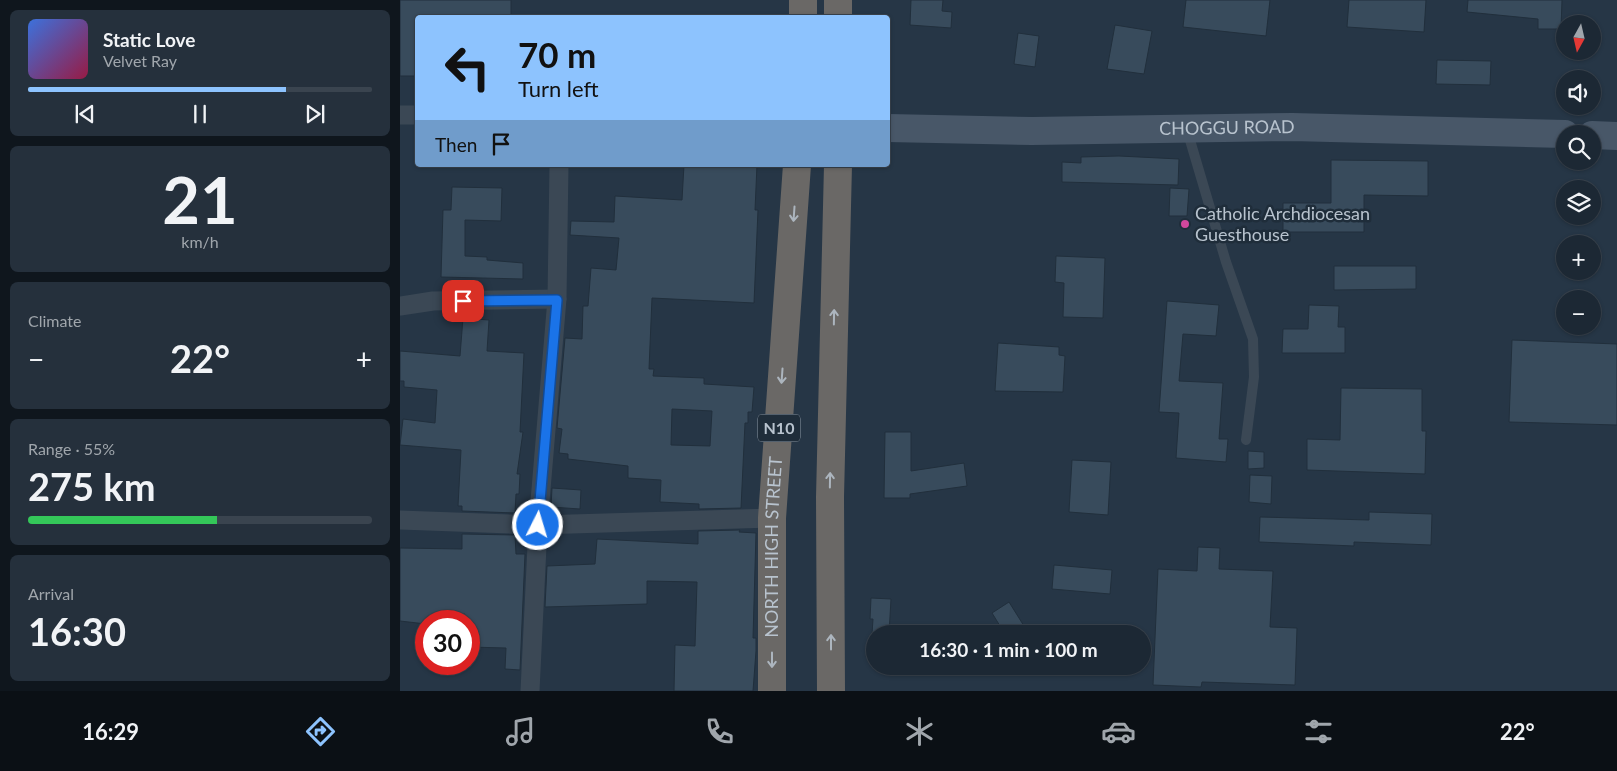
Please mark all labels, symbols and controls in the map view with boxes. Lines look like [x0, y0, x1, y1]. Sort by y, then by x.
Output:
north arrow [1556, 15, 1601, 60]
map controls [1556, 15, 1601, 335]
text: Static Love [103, 28, 195, 51]
text: 70 m [518, 33, 596, 75]
icon: left [435, 35, 500, 100]
text: Velvet Ray [103, 51, 177, 70]
button: sound [1556, 70, 1601, 115]
text: Turn left [518, 75, 599, 102]
icon: previous [71, 100, 99, 128]
icon: pause [186, 100, 214, 128]
icon: next [301, 100, 329, 128]
street label: CHOGGU ROAD [1159, 115, 1295, 139]
button: search [1556, 125, 1601, 170]
icon: arrive [487, 130, 515, 158]
text: Then [435, 133, 477, 156]
text: 21 [162, 160, 238, 238]
button: layers [1556, 180, 1601, 225]
place label: Catholic Archdiocesan Guesthouse [1195, 202, 1370, 245]
one-way arrow [789, 205, 799, 221]
marker: Catholic Archdiocesan Guesthouse [1179, 218, 1191, 230]
text: km/h [181, 232, 219, 251]
button: + [1556, 235, 1601, 280]
pin [442, 280, 484, 322]
icon: arrive [449, 287, 477, 315]
button: − [1556, 290, 1601, 335]
one-way arrow [829, 310, 839, 326]
text: Climate [28, 311, 81, 330]
text: 22° [170, 335, 230, 381]
text: − [28, 342, 44, 376]
text: + [356, 342, 372, 376]
one-way arrow [778, 367, 787, 383]
road number: N10 [758, 414, 800, 442]
text: Range · 55% [28, 439, 115, 458]
street label: NORTH HIGH STREET [760, 455, 786, 638]
text: 275 km [28, 463, 156, 509]
one-way arrow [825, 472, 835, 488]
position arrow [511, 498, 563, 550]
text: Arrival [28, 584, 74, 603]
text: 16:30 [28, 608, 126, 654]
speed limit sign: 30 [415, 610, 480, 675]
one-way arrow [826, 635, 836, 651]
text: 16:30 · 1 min · 100 m [919, 638, 1098, 661]
one-way arrow [767, 652, 777, 668]
icon: directions [303, 714, 338, 749]
icon: music [503, 714, 538, 749]
icon: phone [702, 714, 737, 749]
icon: climate [902, 714, 937, 749]
icon: car [1101, 714, 1136, 749]
icon: filters [1301, 714, 1336, 749]
text: 16:29 [82, 718, 139, 745]
text: 22° [1500, 718, 1535, 745]

